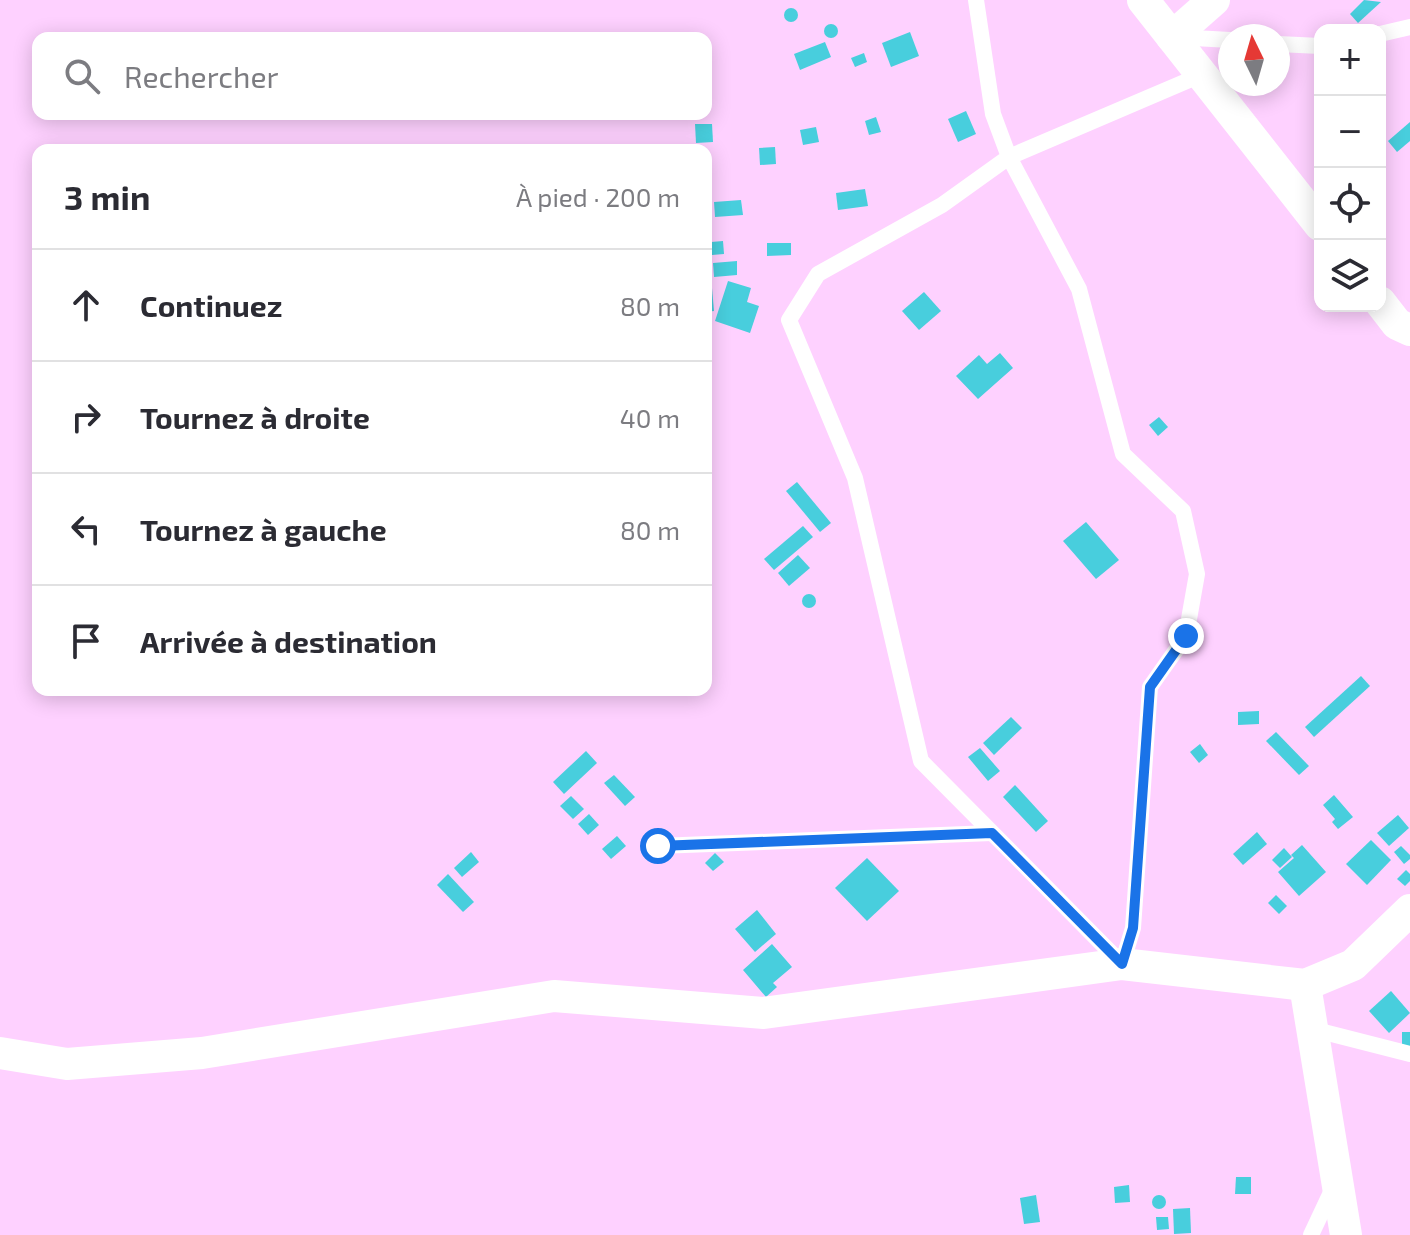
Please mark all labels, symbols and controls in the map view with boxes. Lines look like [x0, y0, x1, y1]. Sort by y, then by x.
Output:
north arrow [1218, 24, 1290, 96]
map controls [1314, 24, 1386, 312]
button: + [1314, 24, 1386, 96]
search box [32, 32, 712, 120]
icon: search [60, 54, 104, 98]
text: Rechercher [124, 58, 279, 94]
button: − [1314, 96, 1386, 168]
button: locate [1314, 168, 1386, 240]
text: 3 min [64, 176, 150, 217]
text: À pied · 200 m [516, 181, 680, 212]
button: layers [1314, 240, 1386, 312]
icon: ahead [64, 283, 108, 327]
text: Continuez [140, 287, 282, 323]
text: 80 m [620, 290, 680, 321]
icon: right [64, 395, 108, 439]
text: Tournez à droite [140, 399, 370, 435]
text: 40 m [620, 402, 680, 433]
icon: left [64, 507, 108, 551]
text: Tournez à gauche [140, 511, 387, 547]
text: 80 m [620, 514, 680, 545]
route end [1168, 618, 1204, 654]
icon: arrive [64, 619, 108, 663]
text: Arrivée à destination [140, 623, 437, 659]
route start [640, 828, 676, 864]

